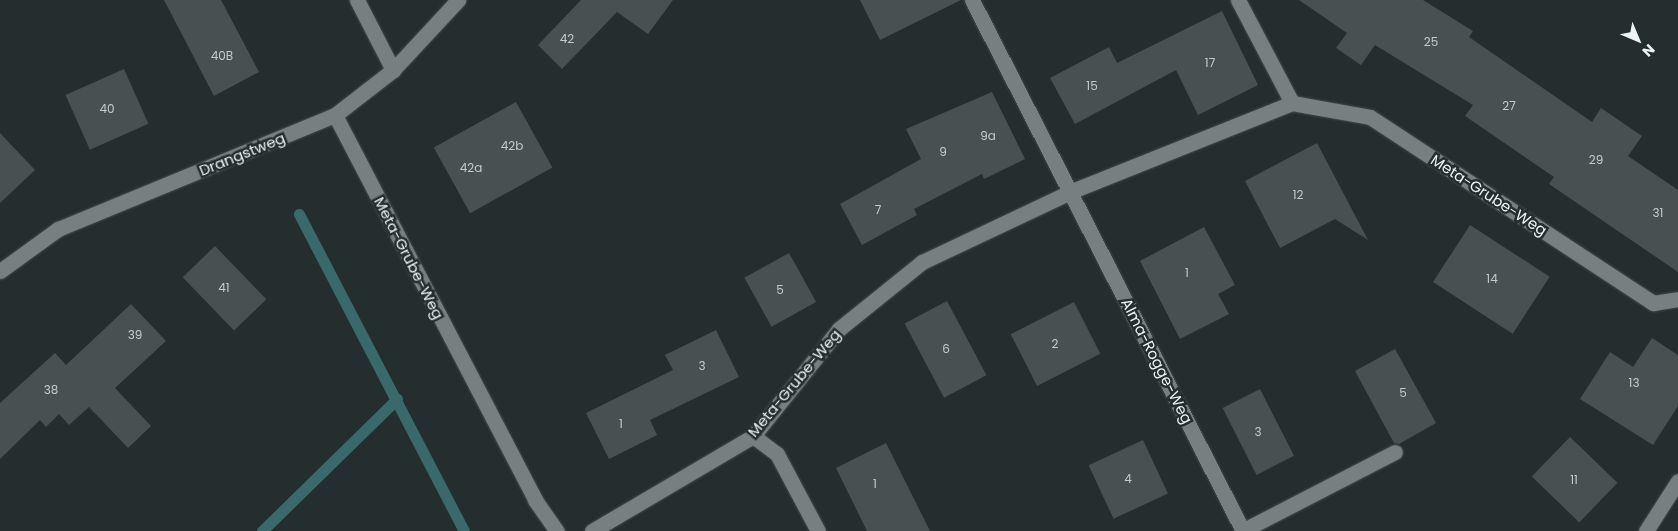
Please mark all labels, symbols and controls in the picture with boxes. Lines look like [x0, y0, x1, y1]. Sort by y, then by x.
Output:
north arrow [1613, 15, 1663, 65]
house number: 42 [560, 32, 574, 46]
house number: 25 [1424, 35, 1438, 49]
text: N [1638, 40, 1659, 61]
house number: 40B [211, 49, 233, 63]
house number: 17 [1205, 56, 1215, 70]
house number: 15 [1086, 79, 1098, 93]
house number: 27 [1502, 99, 1516, 113]
house number: 40 [99, 102, 115, 116]
street label: Drangstweg [196, 129, 288, 179]
house number: 9a [980, 129, 996, 143]
house number: 42b [501, 139, 523, 153]
house number: 9 [939, 145, 947, 159]
street label: Meta-Grube-Weg [1428, 151, 1550, 239]
house number: 29 [1589, 153, 1603, 167]
house number: 42a [460, 161, 482, 175]
house number: 12 [1293, 188, 1303, 202]
street label: Meta-Grube-Weg [370, 194, 448, 322]
house number: 7 [875, 203, 881, 217]
house number: 31 [1653, 206, 1663, 220]
house number: 1 [1185, 266, 1189, 280]
house number: 14 [1486, 272, 1498, 286]
house number: 41 [218, 281, 230, 295]
house number: 5 [776, 283, 784, 297]
street label: Alma-Rogge-Weg [1118, 295, 1196, 427]
street label: Meta-Grube-Weg [744, 326, 844, 440]
house number: 39 [128, 328, 142, 342]
house number: 2 [1052, 337, 1058, 351]
house number: 6 [942, 342, 950, 356]
house number: 3 [698, 359, 706, 373]
house number: 13 [1629, 376, 1639, 390]
house number: 38 [44, 383, 58, 397]
house number: 5 [1399, 386, 1407, 400]
house number: 1 [619, 417, 623, 431]
house number: 3 [1254, 425, 1262, 439]
house number: 4 [1124, 472, 1132, 486]
house number: 11 [1570, 473, 1578, 487]
house number: 1 [873, 477, 877, 491]

